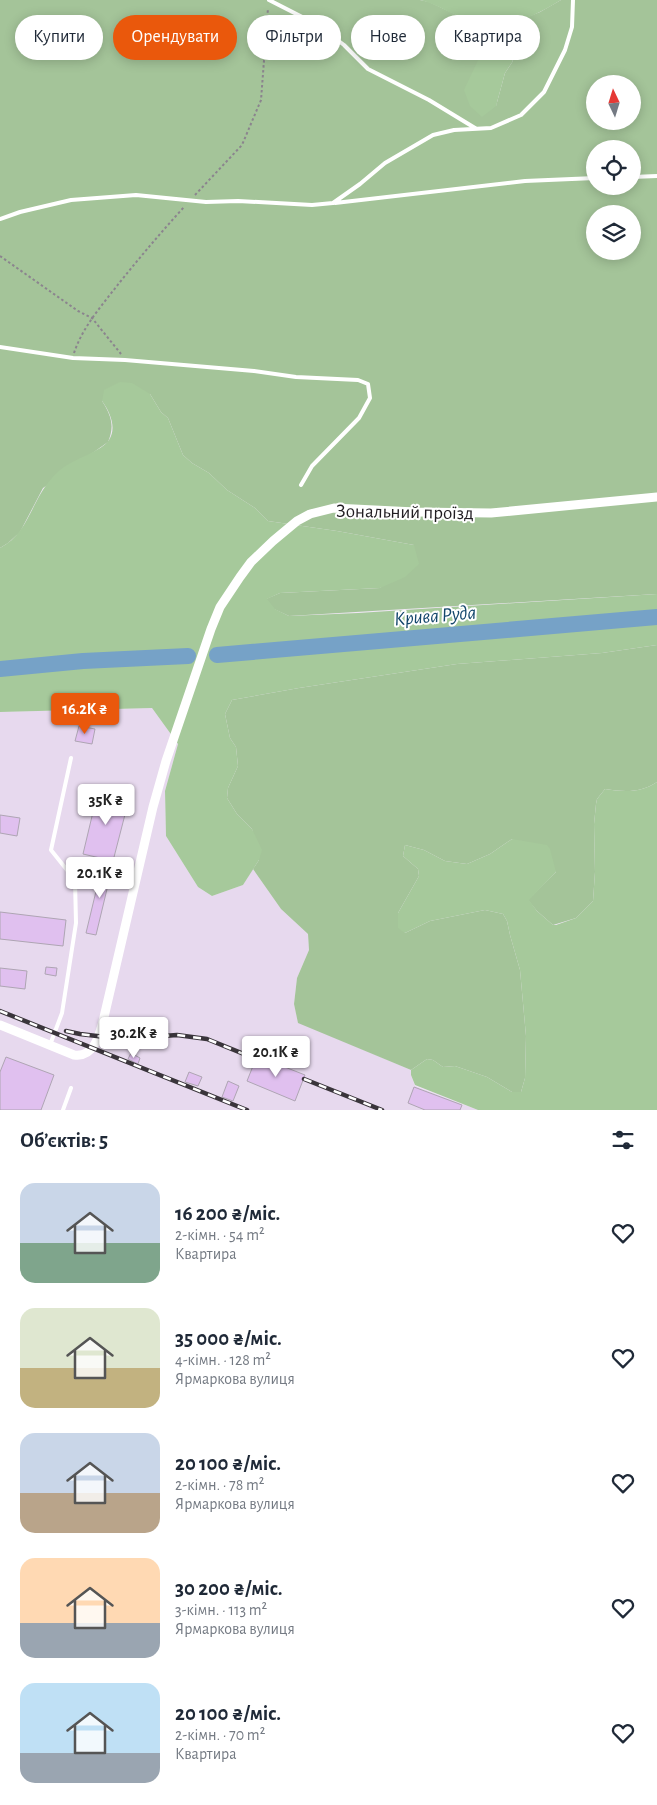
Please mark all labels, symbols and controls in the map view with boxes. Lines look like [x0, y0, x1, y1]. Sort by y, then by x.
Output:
chip: Купити [15, 15, 103, 60]
chip: Орендувати [113, 15, 237, 60]
chip: Фільтри [247, 15, 341, 60]
chip: Нове [351, 15, 425, 60]
chip: Квартира [435, 15, 540, 60]
north arrow [586, 75, 641, 130]
map controls [586, 75, 641, 260]
button: locate [586, 140, 641, 195]
button: layers [586, 205, 641, 260]
street label: Зональний проїзд [336, 502, 474, 523]
water label: Крива Руда [393, 602, 477, 630]
pin: 16.2K ₴ [39, 692, 131, 735]
text: 16.2K ₴ [62, 701, 108, 717]
pin: 35K ₴ [71, 784, 141, 826]
text: 35K ₴ [89, 792, 123, 808]
pin: 20.1K ₴ [54, 856, 146, 899]
text: 20.1K ₴ [77, 865, 123, 881]
pin: 30.2K ₴ [88, 1016, 180, 1059]
text: 30.2K ₴ [110, 1025, 158, 1041]
pin: 20.1K ₴ [230, 1036, 322, 1078]
text: 20.1K ₴ [253, 1044, 299, 1060]
icon: filters [609, 1126, 637, 1154]
text: Об’єктів: 5 [20, 1130, 108, 1151]
icon: home [60, 1203, 120, 1263]
text: 16 200 ₴/міс. [175, 1203, 280, 1224]
icon: heart [609, 1219, 637, 1247]
text: 2-кімн. · 54 m² [175, 1227, 265, 1243]
text: Квартира [175, 1246, 237, 1262]
icon: home [60, 1328, 120, 1388]
text: 35 000 ₴/міс. [175, 1328, 282, 1349]
icon: heart [609, 1344, 637, 1372]
text: 4-кімн. · 128 m² [175, 1352, 271, 1368]
text: Ярмаркова вулиця [175, 1371, 295, 1387]
icon: home [60, 1453, 120, 1513]
text: 20 100 ₴/міс. [175, 1453, 281, 1474]
icon: heart [609, 1469, 637, 1497]
text: 2-кімн. · 78 m² [175, 1477, 264, 1493]
text: Ярмаркова вулиця [175, 1496, 295, 1512]
icon: home [60, 1578, 120, 1638]
text: 30 200 ₴/міс. [175, 1578, 283, 1599]
icon: heart [609, 1594, 637, 1622]
text: 3-кімн. · 113 m² [175, 1602, 267, 1618]
text: Ярмаркова вулиця [175, 1621, 295, 1637]
icon: home [60, 1703, 120, 1763]
text: 20 100 ₴/міс. [175, 1703, 281, 1724]
icon: heart [609, 1719, 637, 1747]
text: 2-кімн. · 70 m² [175, 1727, 265, 1743]
text: Квартира [175, 1746, 237, 1762]

